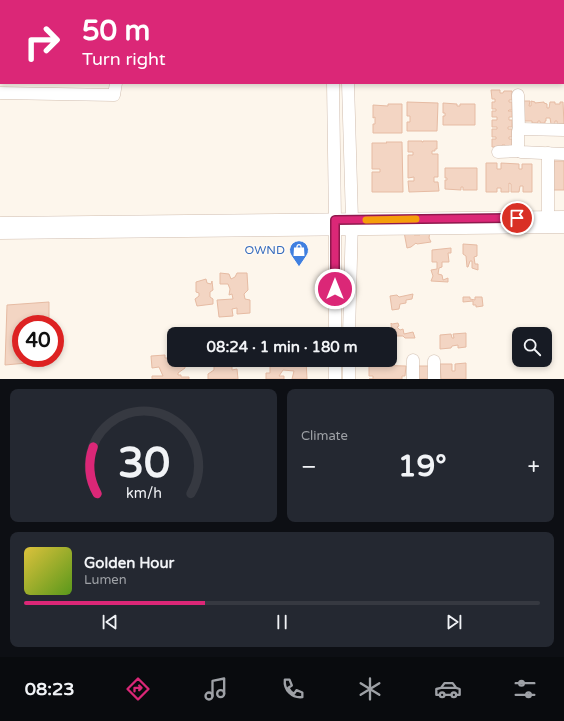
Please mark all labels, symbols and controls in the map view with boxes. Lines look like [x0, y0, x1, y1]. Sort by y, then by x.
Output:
text: 50 m [82, 14, 150, 48]
icon: right [16, 16, 68, 68]
text: Turn right [82, 48, 166, 70]
pin [500, 201, 534, 235]
icon: arrive [506, 207, 528, 229]
shop icon: OWND [288, 239, 310, 267]
place label: OWND [244, 243, 285, 257]
position arrow [314, 268, 356, 310]
speed limit sign: 40 [12, 315, 64, 367]
map controls [512, 327, 552, 367]
button: search [512, 327, 552, 367]
text: 08:24 · 1 min · 180 m [207, 338, 357, 356]
text: Climate [301, 428, 348, 444]
text: 30 [117, 438, 170, 488]
text: 19° [398, 448, 447, 485]
text: − [301, 454, 317, 480]
text: + [528, 454, 540, 480]
text: km/h [126, 484, 161, 501]
text: Golden Hour [84, 554, 174, 572]
text: Lumen [84, 572, 127, 588]
icon: previous [99, 611, 121, 633]
icon: pause [271, 611, 293, 633]
icon: next [443, 611, 465, 633]
icon: directions [124, 675, 152, 703]
icon: music [202, 675, 230, 703]
icon: phone [279, 675, 307, 703]
icon: climate [356, 675, 384, 703]
icon: car [434, 675, 462, 703]
icon: filters [511, 675, 539, 703]
text: 08:23 [25, 678, 75, 700]

